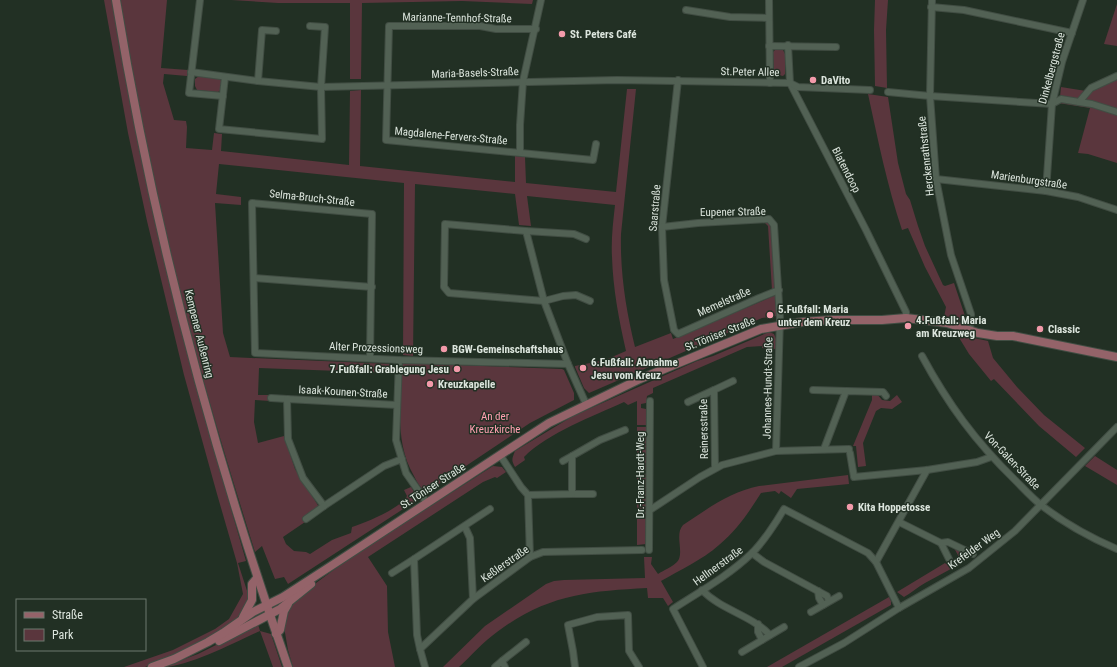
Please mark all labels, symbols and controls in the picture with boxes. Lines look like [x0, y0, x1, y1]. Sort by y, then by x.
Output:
street label: Marianne-Tennhof-Straße [402, 11, 512, 25]
place label: St. Peters Café [570, 28, 636, 41]
marker: St. Peters Café [557, 29, 567, 39]
street label: Dinkelbergstraße [1036, 31, 1068, 105]
street label: Maria-Basels-Straße [431, 65, 519, 81]
street label: St.Peter Allee [720, 65, 780, 79]
place label: DaVito [821, 74, 851, 87]
marker: DaVito [808, 75, 818, 85]
street label: Herckenrathstraße [915, 115, 937, 197]
street label: Magdalene-Fervers-Straße [394, 125, 508, 147]
street label: Blatendoop [829, 145, 863, 195]
street label: Marienburgstraße [990, 168, 1068, 192]
street label: Saarstraße [646, 184, 664, 232]
street label: Selma-Bruch-Straße [269, 187, 355, 209]
street label: Eupener Straße [700, 205, 766, 219]
street label: Memelstraße [695, 284, 753, 320]
street label: Kempener Außenring [182, 288, 216, 380]
place label: 5.Fußfall: Maria unter dem Kreuz [778, 303, 850, 329]
marker: 5.Fußfall: Maria unter dem Kreuz [765, 310, 775, 320]
street label: St.Töniser Straße [683, 314, 757, 354]
place label: 4.Fußfall: Maria am Kreuzweg [916, 314, 986, 340]
marker: 4.Fußfall: Maria am Kreuzweg [903, 321, 913, 331]
place label: Classic [1048, 323, 1080, 336]
marker: Classic [1035, 324, 1045, 334]
street label: Johannes-Hundt-Straße [761, 337, 775, 439]
street label: Alter Prozessionsweg [329, 340, 423, 356]
place label: BGW-Gemeinschaftshaus [452, 343, 563, 356]
marker: BGW-Gemeinschaftshaus [439, 344, 449, 354]
place label: 6.Fußfall: Abnahme Jesu vom Kreuz [591, 356, 678, 382]
place label: 7.Fußfall: Grablegung Jesu [330, 363, 449, 376]
marker: 6.Fußfall: Abnahme Jesu vom Kreuz [578, 363, 588, 373]
marker: 7.Fußfall: Grablegung Jesu [452, 364, 462, 374]
place label: Kreuzkapelle [438, 378, 495, 391]
marker: Kreuzkapelle [425, 379, 435, 389]
street label: Isaak-Kounen-Straße [298, 383, 388, 401]
street label: Reinersstraße [697, 399, 711, 459]
park label: An der Kreuzkirche [470, 410, 520, 436]
street label: Von-Galen-Straße [981, 429, 1043, 493]
street label: Dr.-Franz-Hardt-Weg [634, 432, 647, 518]
street label: St.Töniser Straße [398, 460, 468, 512]
place label: Kita Hoppetosse [858, 501, 930, 514]
marker: Kita Hoppetosse [845, 502, 855, 512]
street label: Krefelder Weg [946, 526, 1002, 572]
street label: Keßlerstraße [479, 543, 531, 585]
street label: Hellnerstraße [691, 544, 745, 588]
legend [16, 599, 146, 651]
text: Straße [52, 608, 83, 622]
text: Park [52, 628, 74, 642]

